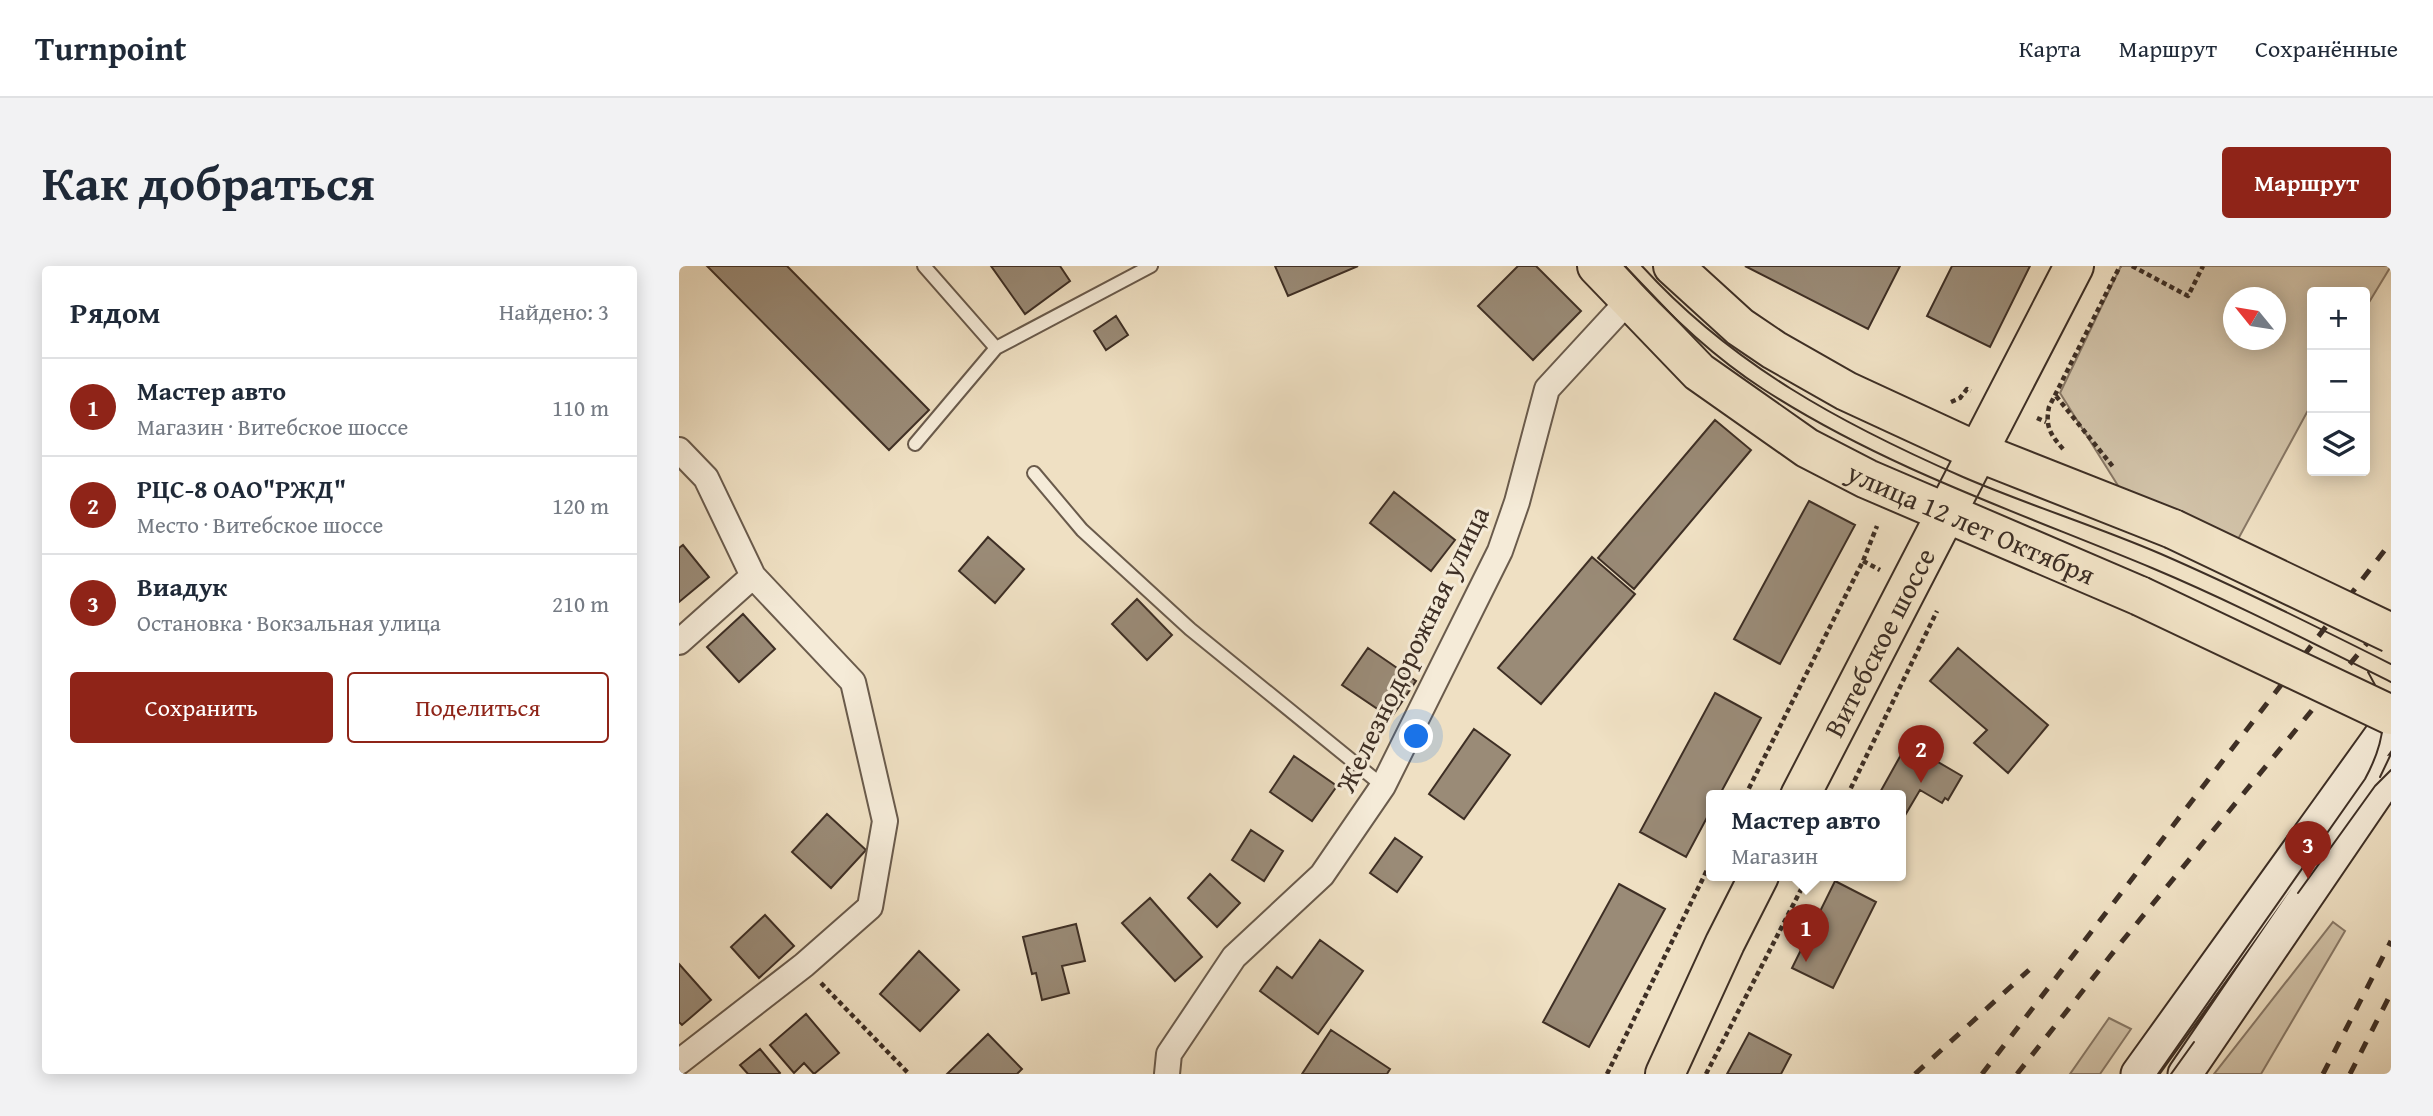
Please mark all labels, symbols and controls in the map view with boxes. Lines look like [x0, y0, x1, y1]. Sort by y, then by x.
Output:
text: Turnpoint [35, 24, 187, 72]
text: Карта [2019, 31, 2081, 66]
text: Маршрут [2119, 31, 2217, 66]
text: Сохранённые [2255, 31, 2398, 66]
text: Как добраться [42, 146, 375, 218]
button: Маршрут [2222, 147, 2391, 218]
north arrow [2223, 287, 2286, 350]
map controls [2307, 287, 2370, 476]
button: + [2307, 287, 2370, 350]
text: Рядом [70, 290, 161, 334]
text: Найдено: 3 [499, 295, 609, 328]
button: − [2307, 350, 2370, 413]
text: Мастер авто [137, 371, 286, 410]
text: 1 [87, 391, 99, 424]
text: 110 m [552, 391, 609, 424]
text: Магазин · Витебское шоссе [137, 410, 408, 443]
button: layers [2307, 413, 2370, 476]
street label: улица 12 лет Октября [1839, 451, 2102, 594]
text: РЦС-8 ОАО"РЖД" [137, 469, 346, 508]
text: 2 [87, 489, 99, 522]
text: 120 m [552, 489, 609, 522]
street label: Железнодорожная улица [1324, 498, 1499, 800]
text: Место · Витебское шоссе [137, 508, 383, 541]
street label: Витебское шоссе [1813, 540, 1945, 744]
text: Виадук [137, 567, 227, 606]
text: 3 [87, 587, 99, 620]
text: 210 m [552, 587, 609, 620]
text: Остановка · Вокзальная улица [137, 606, 441, 639]
button: Сохранить [70, 672, 333, 743]
button: Поделиться [347, 672, 609, 743]
your location [1399, 719, 1433, 753]
pin: 2 [1898, 725, 1944, 783]
popup [1706, 790, 1906, 881]
text: Мастер авто [1731, 800, 1881, 839]
pin: 3 [2285, 821, 2331, 879]
text: Магазин [1731, 839, 1818, 872]
pin: 1 [1783, 904, 1829, 962]

